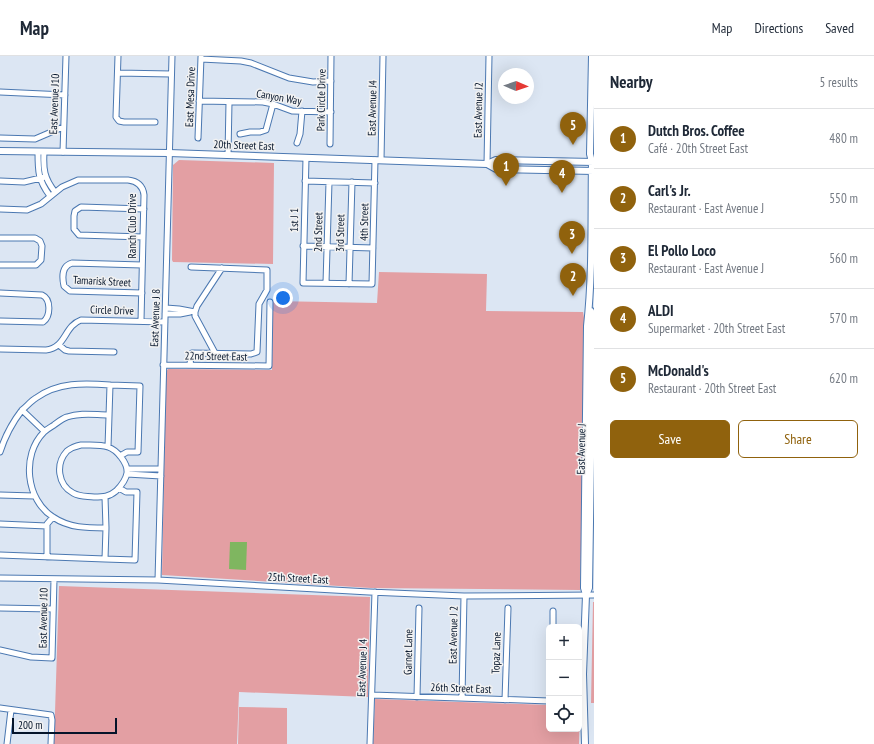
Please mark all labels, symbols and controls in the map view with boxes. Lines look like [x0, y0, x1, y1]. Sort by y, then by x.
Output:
text: Map [20, 16, 49, 40]
text: Map [712, 19, 732, 37]
text: Directions [754, 19, 803, 37]
text: Saved [825, 19, 854, 37]
street label: East Mesa Drive [182, 66, 198, 127]
street label: Park Circle Drive [313, 68, 329, 131]
north arrow [498, 68, 534, 104]
text: Nearby [610, 71, 653, 93]
street label: East Avenue J10 [46, 73, 62, 135]
text: 5 results [819, 74, 858, 91]
street label: East Avenue J4 [365, 80, 379, 136]
street label: East Avenue J2 [471, 82, 485, 138]
street label: Canyon Way [255, 86, 303, 108]
pin: 5 [560, 112, 586, 145]
text: Dutch Bros. Coffee [648, 121, 745, 140]
text: 1 [620, 130, 626, 147]
text: 480 m [829, 130, 858, 147]
street label: 20th Street East [213, 137, 275, 153]
text: Café · 20th Street East [648, 140, 748, 157]
pin: 1 [493, 153, 519, 186]
pin: 4 [549, 160, 575, 193]
text: Carl's Jr. [648, 181, 691, 200]
text: 2 [620, 190, 626, 207]
text: 550 m [829, 190, 858, 207]
street label: Ranch Club Drive [125, 193, 139, 259]
text: Restaurant · East Avenue J [648, 200, 764, 217]
street label: 4th Street [357, 203, 371, 241]
street label: 1st J 1 [287, 208, 301, 232]
street label: 2nd Street [311, 212, 325, 252]
street label: 3rd Street [333, 214, 347, 252]
pin: 3 [559, 221, 585, 254]
text: El Pollo Loco [648, 241, 716, 260]
text: 3 [620, 250, 626, 267]
text: 560 m [829, 250, 858, 267]
text: Restaurant · East Avenue J [648, 260, 764, 277]
pin: 2 [560, 263, 586, 296]
street label: Tamarisk Street [73, 272, 131, 290]
your location [273, 288, 293, 308]
street label: East Avenue J 8 [147, 289, 163, 347]
text: ALDI [648, 301, 673, 320]
street label: Circle Drive [90, 302, 135, 318]
text: 4 [620, 310, 626, 327]
text: 570 m [829, 310, 858, 327]
text: Supermarket · 20th Street East [648, 320, 785, 337]
street label: 22nd Street East [184, 348, 248, 364]
text: McDonald's [648, 361, 709, 380]
text: 5 [620, 370, 626, 387]
text: 620 m [829, 370, 858, 387]
text: Restaurant · 20th Street East [648, 380, 776, 397]
button: Save [610, 420, 730, 458]
button: Share [738, 420, 858, 458]
street label: East Avenue J [574, 424, 588, 474]
street label: 25th Street East [267, 569, 329, 587]
street label: East Avenue J10 [35, 588, 51, 648]
street label: East Avenue J 2 [445, 606, 461, 664]
map controls [546, 624, 582, 732]
button: + [546, 624, 582, 660]
street label: Garnet Lane [401, 629, 415, 675]
street label: Topaz Lane [488, 631, 504, 674]
street label: East Avenue J 4 [354, 639, 370, 697]
button: − [546, 660, 582, 696]
street label: 26th Street East [430, 680, 492, 696]
button: locate [546, 696, 582, 732]
scale bar [12, 716, 117, 735]
text: 200 m [18, 718, 42, 732]

